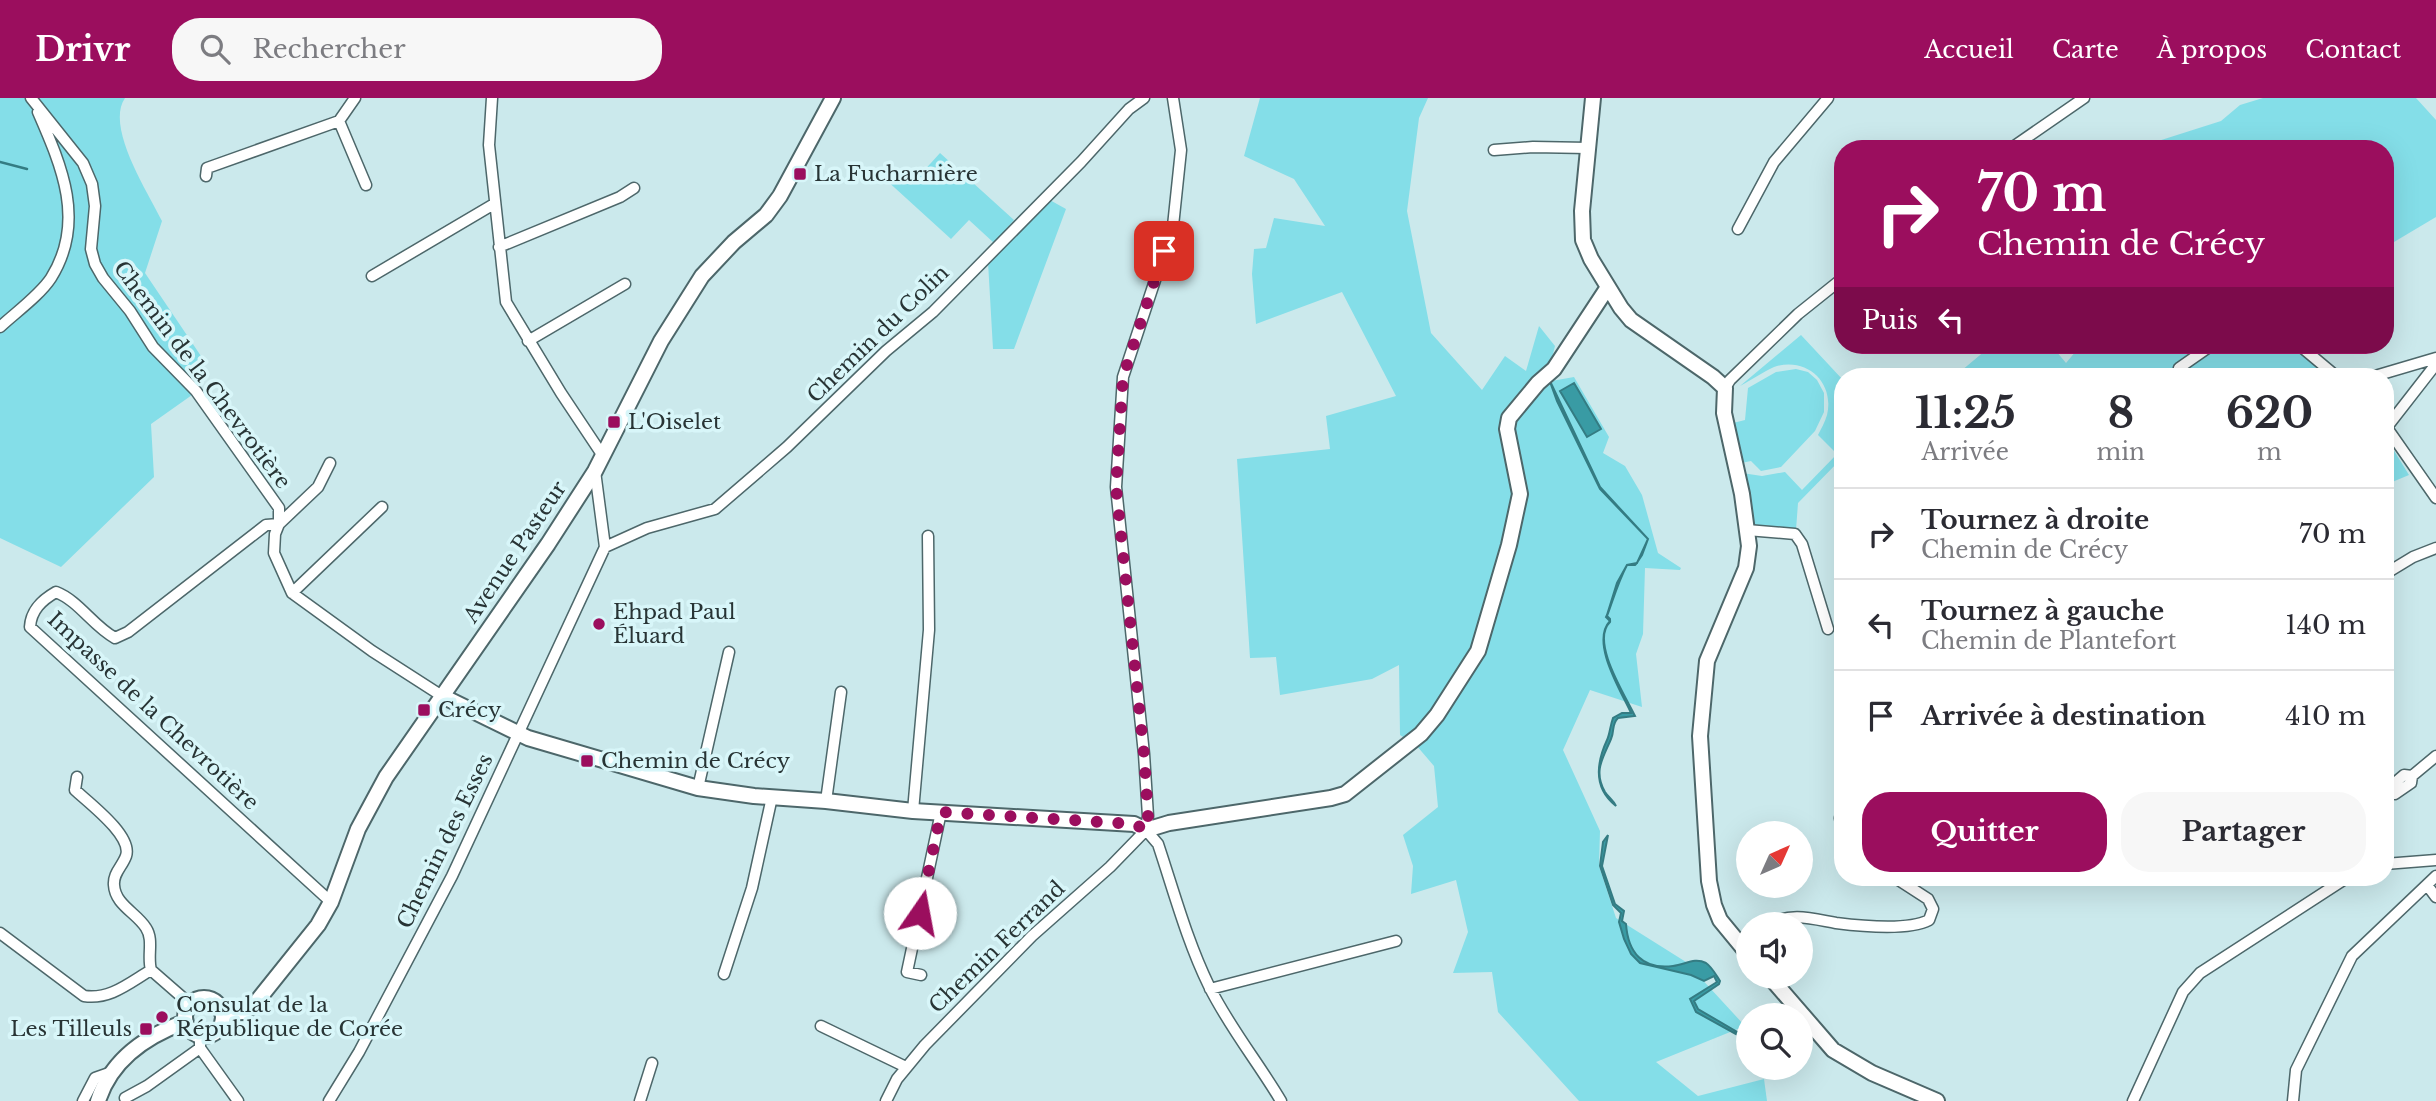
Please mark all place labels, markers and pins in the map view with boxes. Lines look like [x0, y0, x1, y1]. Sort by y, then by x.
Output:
place label: La Fucharnière [814, 161, 978, 187]
marker: La Fucharnière [792, 166, 808, 182]
pin [1134, 221, 1194, 281]
place label: L'Oiselet [628, 409, 721, 435]
marker: L'Oiselet [606, 414, 622, 430]
place label: Ehpad Paul Éluard [613, 599, 736, 649]
marker: Ehpad Paul Éluard [591, 616, 607, 632]
place label: Crécy [438, 697, 502, 723]
marker: Crécy [416, 702, 432, 718]
place label: Chemin de Crécy [601, 748, 791, 774]
marker: Chemin de Crécy [579, 753, 595, 769]
place label: Consulat de la République de Corée [176, 992, 403, 1042]
marker: Consulat de la République de Corée [154, 1009, 170, 1025]
place label: Les Tilleuls [10, 1016, 132, 1042]
marker: Les Tilleuls [138, 1021, 154, 1037]

